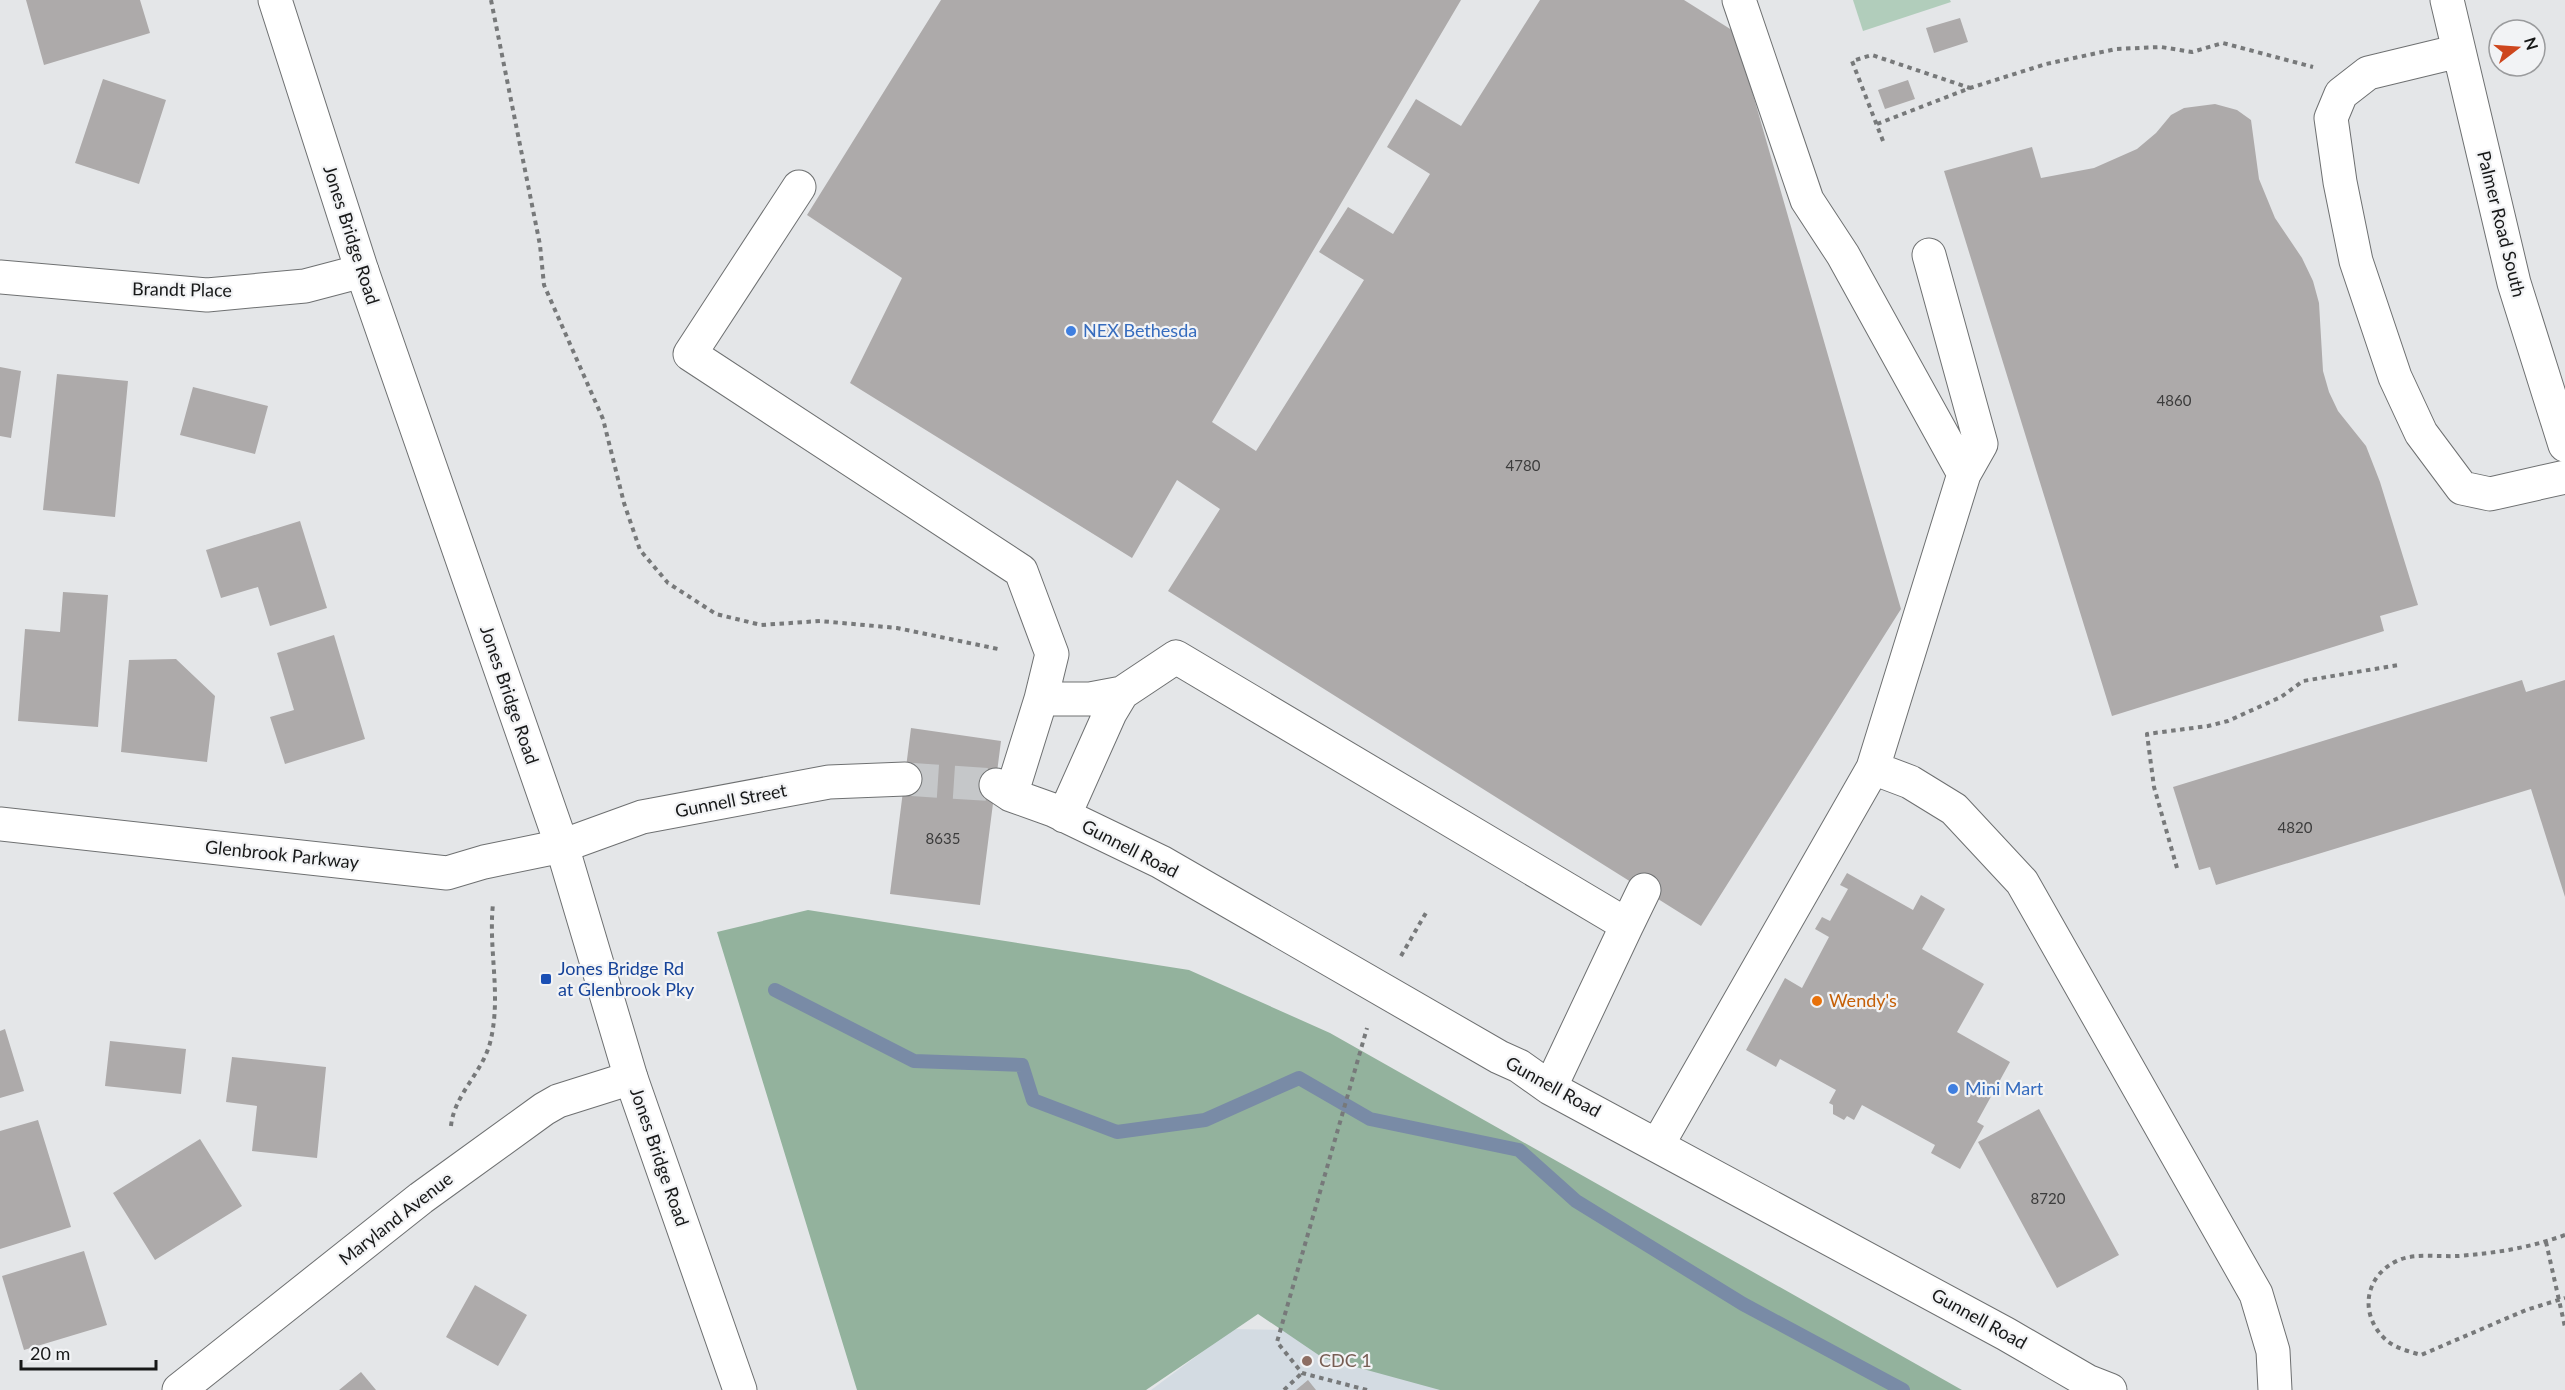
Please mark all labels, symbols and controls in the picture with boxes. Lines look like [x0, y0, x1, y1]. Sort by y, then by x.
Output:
north arrow [2487, 18, 2547, 78]
text: N [2521, 35, 2543, 52]
street label: Palmer Road South [2473, 148, 2531, 299]
street label: Jones Bridge Road [319, 162, 385, 307]
street label: Brandt Place [132, 277, 232, 301]
place label: NEX Bethesda [1083, 319, 1197, 341]
marker: NEX Bethesda [1064, 324, 1078, 338]
house number: 4860 [2157, 391, 2192, 409]
house number: 4780 [1506, 456, 1541, 474]
street label: Jones Bridge Road [476, 622, 544, 767]
street label: Gunnell Street [673, 778, 789, 822]
street label: Gunnell Road [1078, 814, 1183, 882]
house number: 4820 [2278, 818, 2313, 836]
house number: 8635 [926, 829, 960, 847]
street label: Glenbrook Parkway [204, 835, 361, 873]
place label: Jones Bridge Rd at Glenbrook Pky [558, 957, 695, 1000]
marker: Jones Bridge Rd at Glenbrook Pky [539, 972, 553, 986]
place label: Wendy's [1829, 989, 1897, 1011]
marker: Wendy's [1810, 994, 1824, 1008]
street label: Gunnell Road [1502, 1051, 1605, 1121]
place label: Mini Mart [1965, 1077, 2044, 1099]
marker: Mini Mart [1946, 1082, 1960, 1096]
street label: Jones Bridge Road [626, 1084, 694, 1229]
street label: Maryland Avenue [334, 1167, 457, 1269]
house number: 8720 [2031, 1189, 2066, 1207]
street label: Gunnell Road [1928, 1283, 2031, 1353]
scale bar [21, 1333, 156, 1371]
text: 20 m [30, 1342, 70, 1364]
place label: CDC 1 [1319, 1349, 1372, 1371]
marker: CDC 1 [1300, 1354, 1314, 1368]

